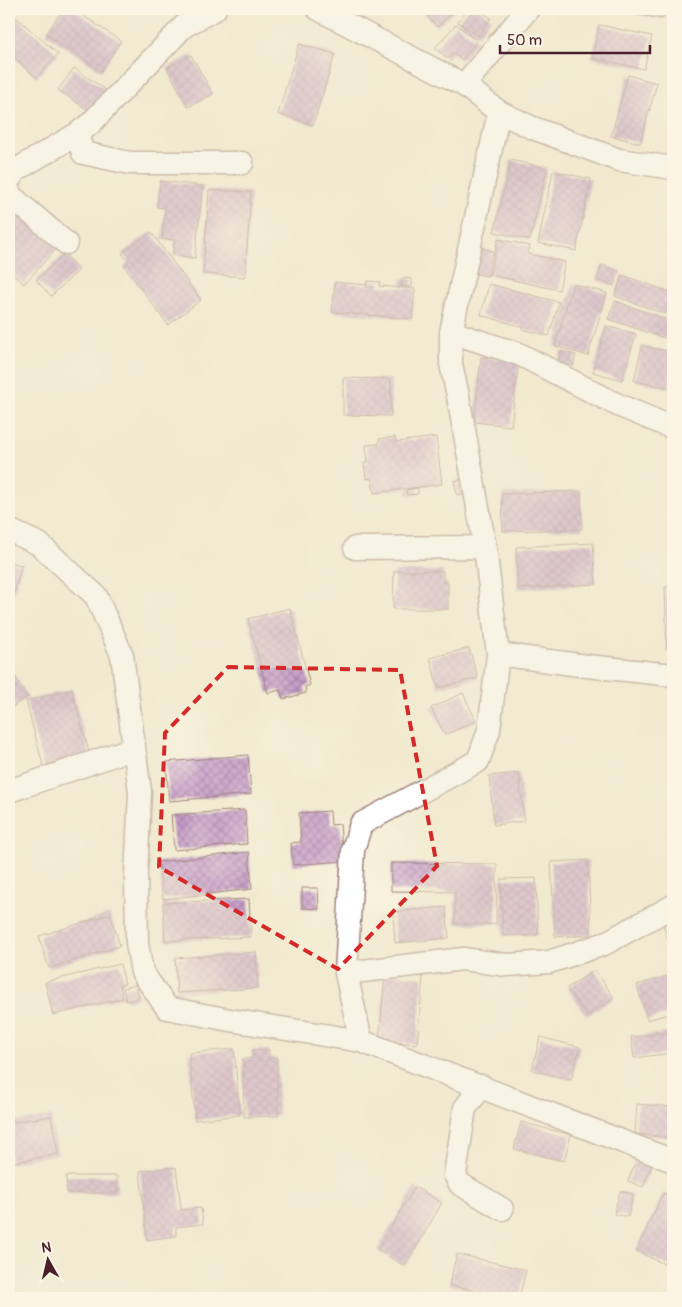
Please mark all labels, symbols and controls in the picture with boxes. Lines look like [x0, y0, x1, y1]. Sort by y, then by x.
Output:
scale bar [500, 22, 650, 54]
text: 50 m [507, 31, 542, 50]
north arrow [22, 1234, 72, 1284]
text: N [40, 1239, 52, 1257]

